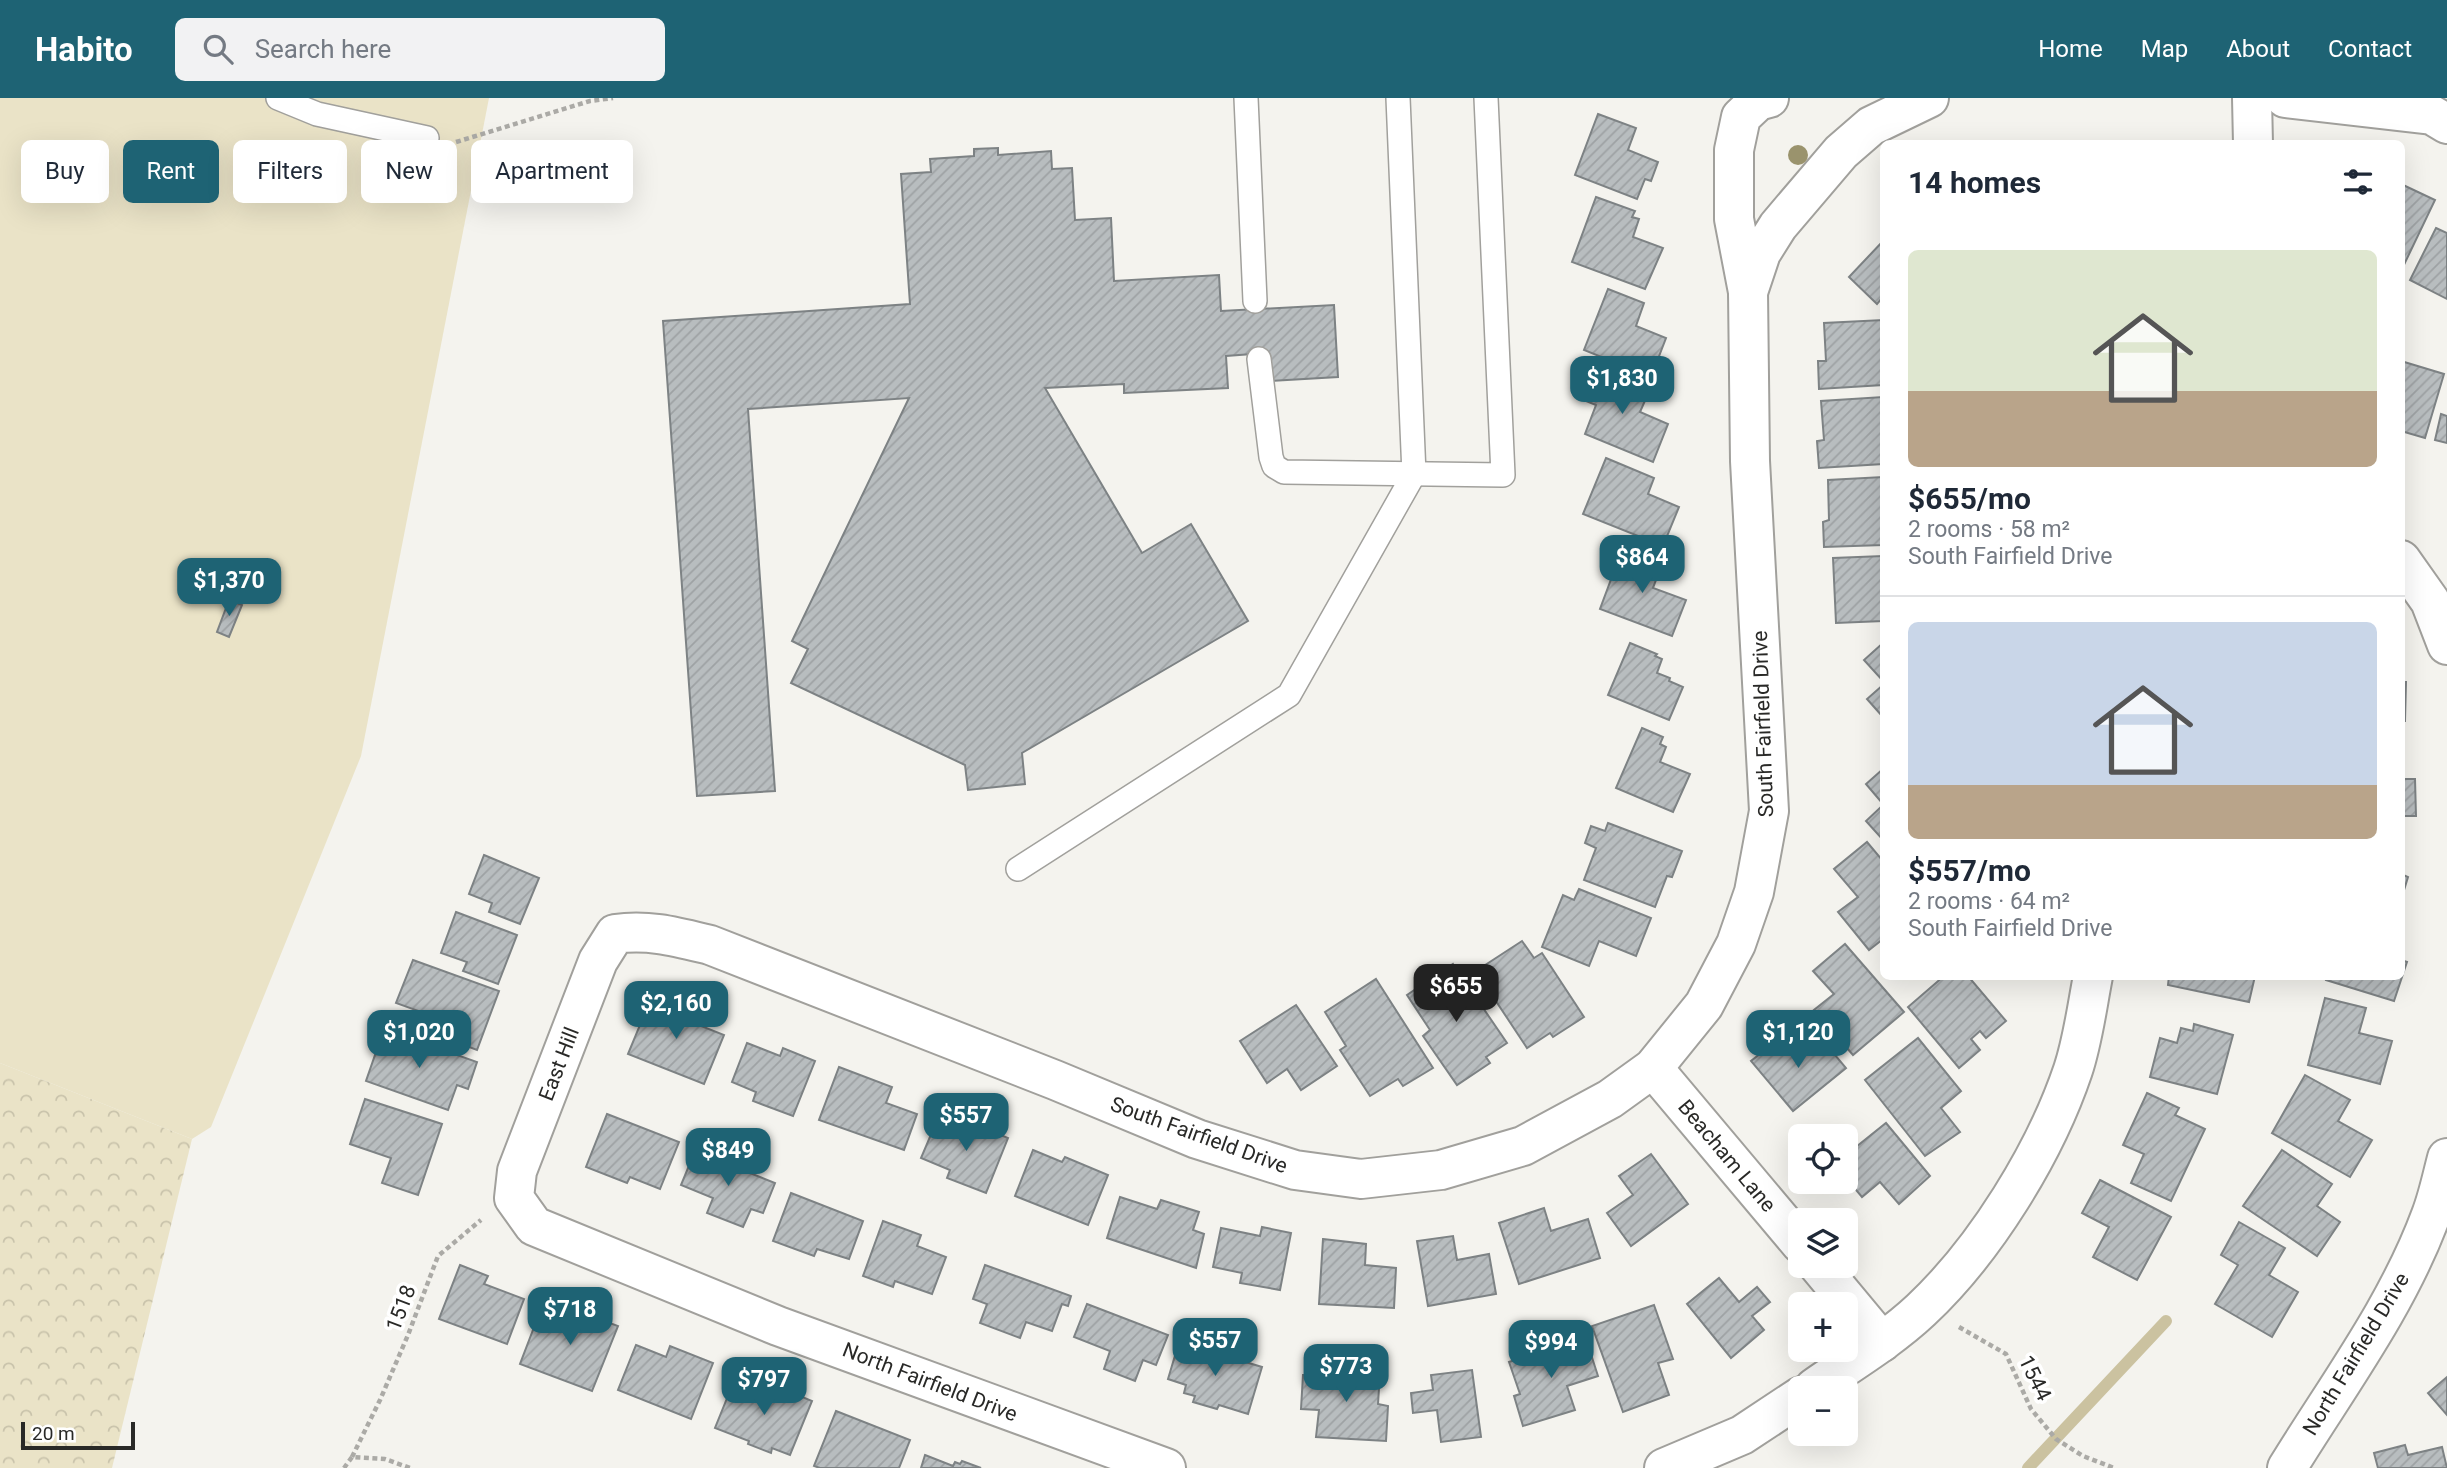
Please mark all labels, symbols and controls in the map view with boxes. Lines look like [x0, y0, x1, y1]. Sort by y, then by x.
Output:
search box [175, 18, 665, 81]
text: Habito [35, 30, 133, 69]
icon: search [199, 30, 237, 68]
text: Search here [255, 34, 391, 64]
text: Home [2038, 35, 2103, 63]
text: Map [2141, 35, 2188, 63]
text: About [2226, 35, 2290, 63]
text: Contact [2328, 35, 2412, 63]
chip: Buy [21, 140, 109, 203]
chip: Rent [123, 140, 219, 203]
chip: Filters [233, 140, 347, 203]
chip: New [361, 140, 457, 203]
chip: Apartment [471, 140, 633, 203]
icon: filters [2339, 163, 2377, 201]
text: 14 homes [1908, 165, 2041, 200]
icon: home [2080, 295, 2206, 421]
pin: $1,830 [1565, 356, 1679, 416]
text: $1,830 [1586, 365, 1658, 392]
text: $655/mo [1908, 481, 2031, 516]
text: 2 rooms · 58 m² [1908, 516, 2070, 543]
pin: $864 [1601, 536, 1683, 595]
text: South Fairfield Drive [1908, 543, 2112, 570]
text: $864 [1616, 544, 1668, 571]
pin: $1,370 [172, 559, 286, 618]
text: $1,370 [193, 567, 265, 594]
street label: South Fairfield Drive [1748, 630, 1778, 818]
icon: home [2080, 667, 2206, 793]
text: $557/mo [1908, 853, 2031, 888]
text: 2 rooms · 64 m² [1908, 888, 2070, 915]
text: South Fairfield Drive [1908, 915, 2112, 942]
pin: $655 [1415, 964, 1497, 1024]
text: $655 [1430, 973, 1482, 1000]
pin: $2,160 [619, 982, 733, 1041]
text: $2,160 [640, 990, 712, 1017]
pin: $1,020 [362, 1010, 476, 1070]
pin: $1,120 [1741, 1010, 1855, 1070]
text: $1,020 [383, 1019, 455, 1046]
text: $1,120 [1762, 1019, 1834, 1046]
street label: East Hill [534, 1024, 584, 1104]
street label: South Fairfield Drive [1107, 1092, 1291, 1178]
pin: $557 [925, 1094, 1007, 1153]
street label: Beacham Lane [1673, 1095, 1781, 1217]
text: $557 [940, 1102, 992, 1129]
map controls [1788, 1124, 1858, 1446]
button: locate [1788, 1124, 1858, 1194]
pin: $849 [687, 1128, 769, 1188]
text: $849 [702, 1137, 754, 1164]
button: layers [1788, 1208, 1858, 1278]
street label: North Fairfield Drive [2298, 1268, 2414, 1440]
street label: 1518 [381, 1282, 421, 1334]
pin: $718 [529, 1288, 611, 1347]
button: + [1788, 1292, 1858, 1362]
text: $718 [544, 1296, 596, 1323]
pin: $557 [1174, 1318, 1256, 1378]
pin: $994 [1510, 1320, 1592, 1380]
text: $557 [1189, 1327, 1241, 1354]
text: $994 [1525, 1329, 1577, 1356]
street label: North Fairfield Drive [839, 1338, 1021, 1426]
pin: $773 [1305, 1344, 1387, 1404]
street label: 1544 [2014, 1352, 2056, 1405]
text: $773 [1320, 1353, 1372, 1380]
pin: $797 [723, 1358, 805, 1417]
text: $797 [738, 1366, 790, 1393]
button: − [1788, 1376, 1858, 1446]
scale bar [21, 1419, 135, 1451]
text: 20 m [32, 1422, 75, 1445]

